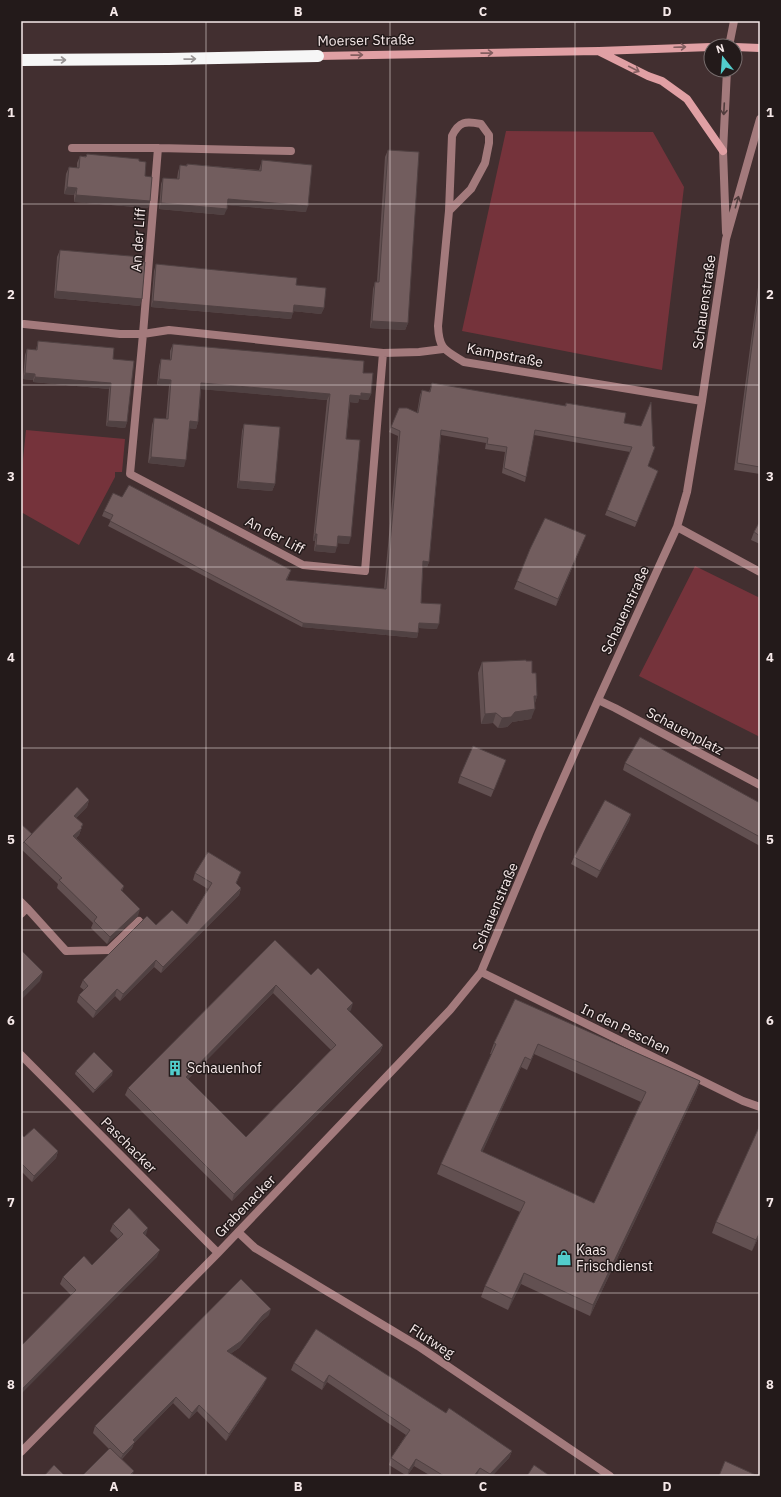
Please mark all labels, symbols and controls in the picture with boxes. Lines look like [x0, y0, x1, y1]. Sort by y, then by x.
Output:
text: A [110, 3, 119, 20]
text: B [294, 3, 303, 20]
text: C [479, 3, 488, 20]
text: D [662, 3, 672, 20]
street label: Moerser Straße [317, 30, 415, 50]
north arrow [703, 38, 743, 78]
text: N [714, 41, 726, 56]
one-way arrow [673, 44, 686, 51]
one-way arrow [480, 49, 493, 57]
one-way arrow [350, 52, 363, 59]
one-way arrow [183, 55, 196, 63]
one-way arrow [53, 56, 66, 64]
one-way arrow [628, 65, 640, 73]
one-way arrow [721, 102, 728, 115]
text: 1 [7, 104, 15, 121]
text: 1 [766, 104, 774, 121]
one-way arrow [734, 195, 741, 208]
street label: An der Liff [127, 207, 149, 273]
street label: Schauenstraße [688, 253, 720, 350]
text: 2 [7, 286, 15, 303]
text: 2 [766, 286, 774, 303]
street label: Kampstraße [465, 339, 545, 371]
text: 3 [7, 468, 15, 485]
text: 3 [766, 468, 774, 485]
street label: An der Liff [242, 512, 308, 558]
street label: Schauenstraße [597, 563, 653, 657]
text: 4 [7, 649, 15, 666]
text: 4 [766, 649, 774, 666]
street label: Schauenplatz [643, 703, 727, 759]
text: 5 [7, 831, 15, 848]
text: 5 [766, 831, 774, 848]
street label: Schauenstraße [468, 859, 522, 954]
street label: In den Peschen [578, 1000, 674, 1058]
text: 6 [7, 1012, 15, 1029]
text: 6 [766, 1012, 774, 1029]
building icon: Schauenhof [166, 1059, 184, 1077]
place label: Schauenhof [187, 1059, 262, 1077]
street label: Paschacker [97, 1113, 161, 1177]
street label: Grabenacker [211, 1171, 279, 1241]
text: 7 [7, 1194, 15, 1211]
text: 7 [766, 1194, 774, 1211]
place label: Kaas Frischdienst [576, 1241, 653, 1275]
shop icon: Kaas Frischdienst [555, 1249, 573, 1267]
street label: Flutweg [406, 1320, 458, 1363]
text: 8 [7, 1376, 15, 1393]
text: 8 [766, 1376, 774, 1393]
text: A [110, 1478, 119, 1495]
text: B [294, 1478, 303, 1495]
text: C [479, 1478, 488, 1495]
text: D [662, 1478, 672, 1495]

